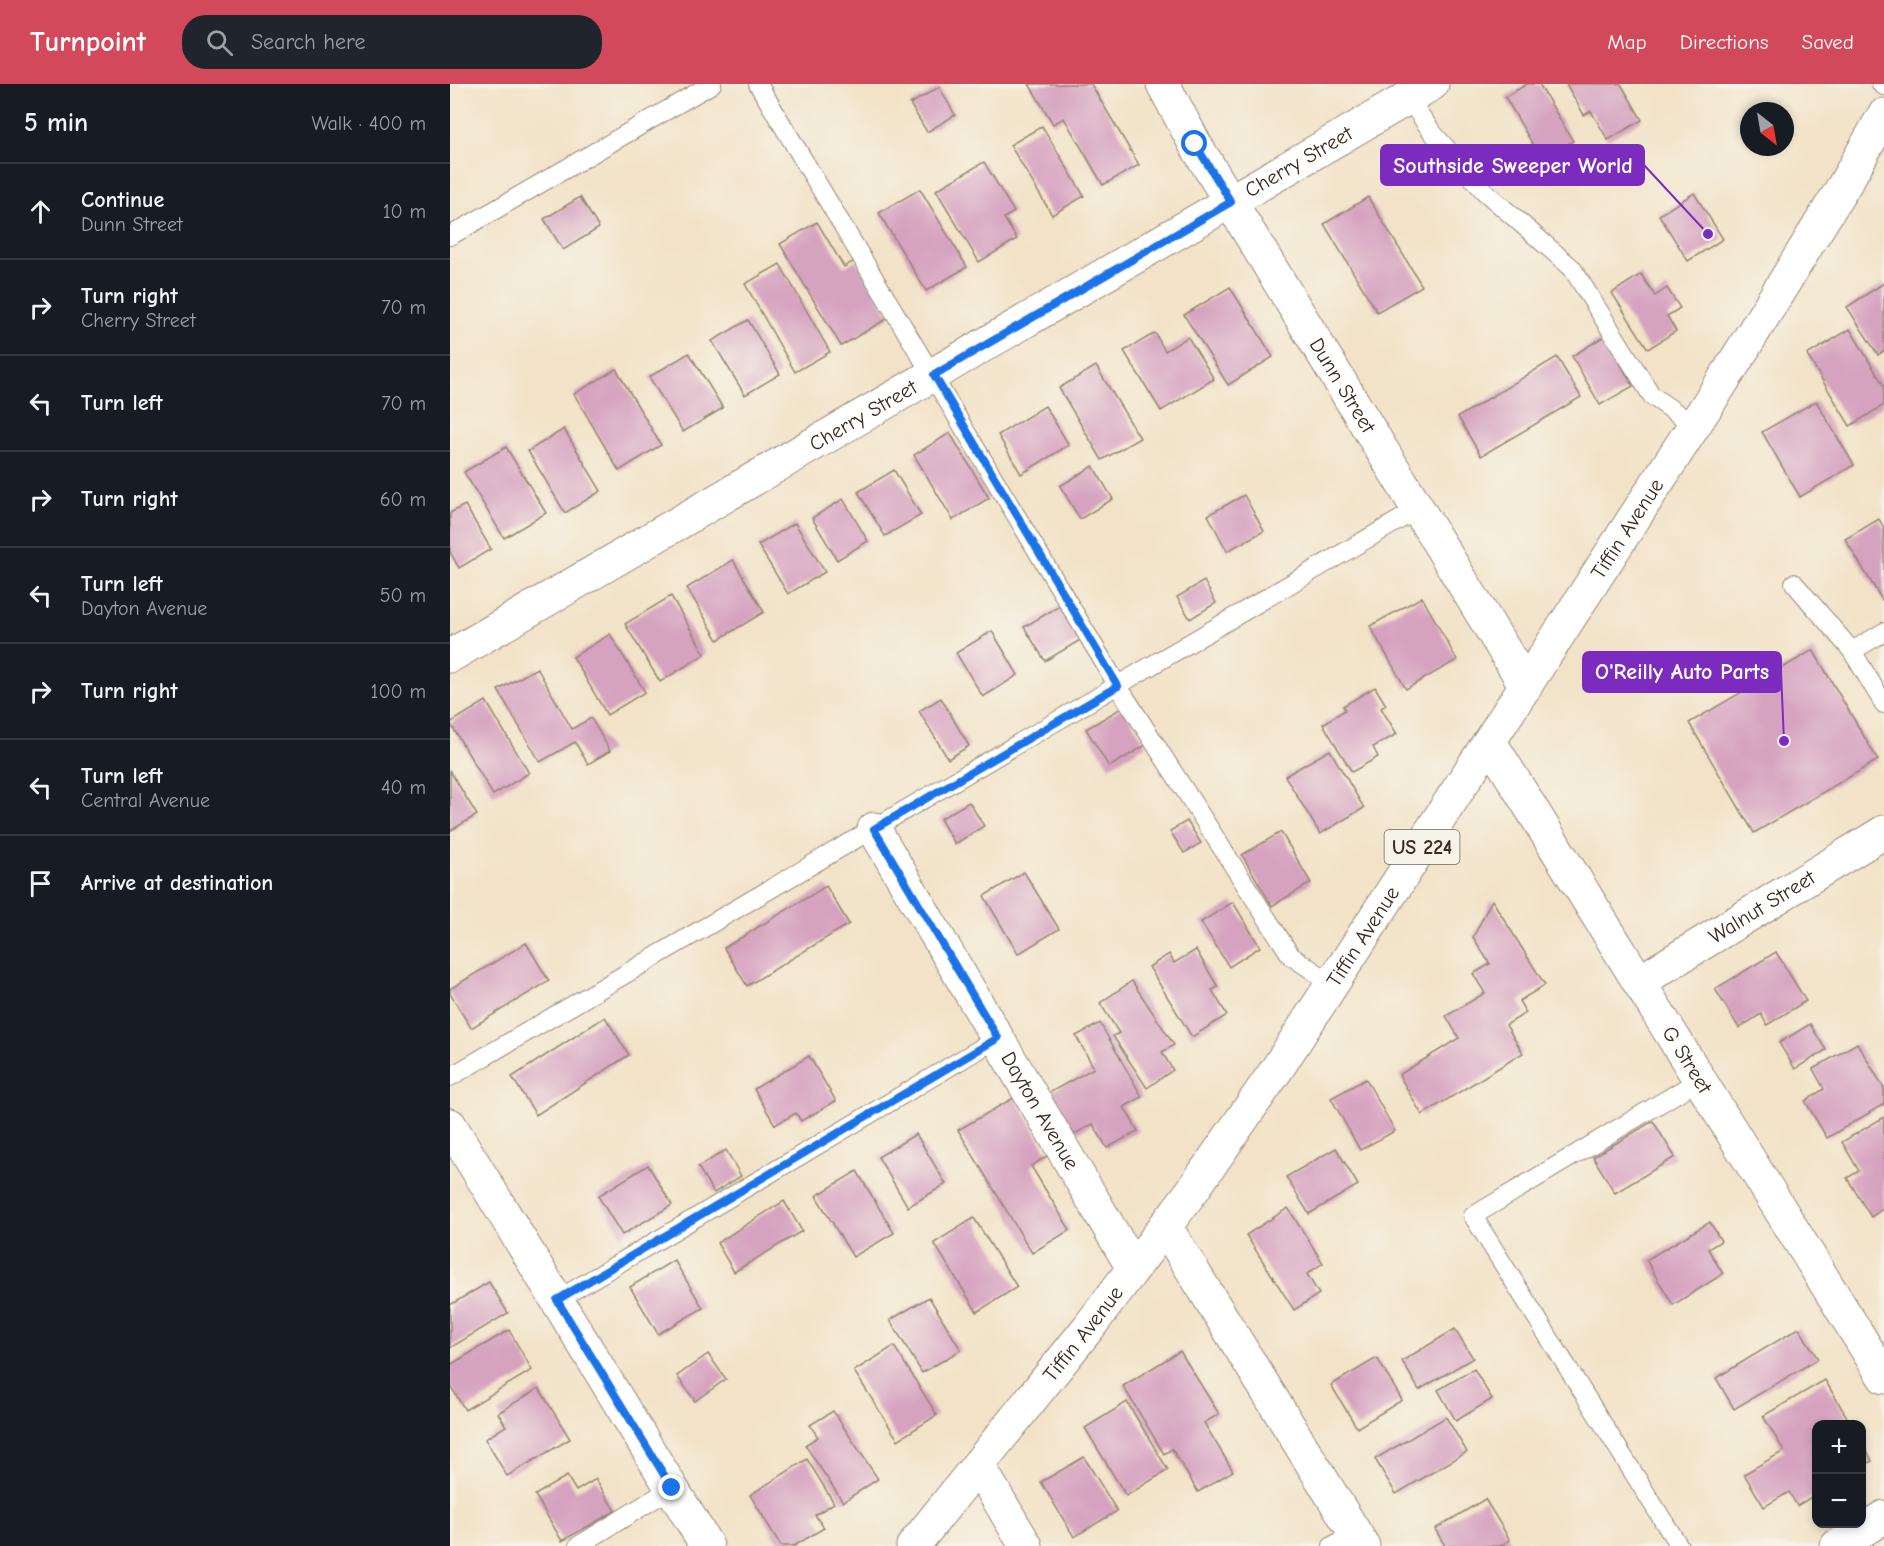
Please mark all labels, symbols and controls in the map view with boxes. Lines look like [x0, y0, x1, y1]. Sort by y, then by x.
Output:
search box [182, 15, 602, 69]
text: Turnpoint [30, 26, 146, 58]
icon: search [203, 26, 236, 59]
text: Search here [251, 29, 365, 55]
text: Map [1607, 30, 1647, 54]
text: Directions [1680, 30, 1769, 54]
text: Saved [1802, 30, 1854, 54]
north arrow [1740, 102, 1794, 156]
text: 5 min [24, 108, 88, 138]
text: Walk · 400 m [312, 112, 426, 135]
street label: Cherry Street [1240, 121, 1357, 202]
route start [1181, 130, 1207, 156]
callout: Southside Sweeper World [1381, 145, 1644, 185]
text: Southside Sweeper World [1393, 153, 1633, 179]
text: Continue [81, 187, 164, 213]
icon: ahead [24, 195, 57, 228]
text: 10 m [383, 200, 426, 223]
text: Dunn Street [81, 213, 183, 236]
text: Turn right [81, 283, 178, 309]
icon: right [24, 291, 57, 324]
text: 70 m [381, 296, 426, 319]
text: Cherry Street [81, 309, 196, 332]
street label: Dunn Street [1304, 334, 1381, 438]
street label: Cherry Street [805, 374, 922, 456]
icon: left [24, 387, 57, 420]
text: Turn left [81, 390, 163, 416]
text: 70 m [381, 392, 426, 415]
street label: Tiffin Avenue [1586, 474, 1668, 584]
icon: right [24, 483, 57, 516]
text: Turn right [81, 486, 178, 512]
text: 60 m [380, 488, 426, 511]
text: Turn left [81, 571, 163, 597]
icon: left [24, 579, 57, 612]
text: 50 m [380, 584, 426, 607]
text: Dayton Avenue [81, 597, 207, 620]
callout: O'Reilly Auto Parts [1583, 652, 1781, 692]
text: O'Reilly Auto Parts [1595, 659, 1769, 685]
icon: right [24, 675, 57, 708]
text: Turn right [81, 678, 178, 704]
text: 100 m [371, 680, 426, 703]
text: Turn left [81, 763, 163, 789]
icon: left [24, 771, 57, 804]
text: 40 m [381, 776, 426, 799]
text: Central Avenue [81, 789, 210, 812]
road number: US 224 [1384, 830, 1460, 864]
street label: Walnut Street [1704, 865, 1820, 948]
icon: arrive [24, 867, 57, 900]
text: Arrive at destination [81, 870, 273, 896]
street label: Tiffin Avenue [1321, 882, 1404, 991]
street label: G Street [1657, 1022, 1718, 1099]
street label: Dayton Avenue [996, 1047, 1084, 1174]
street label: Tiffin Avenue [1038, 1281, 1128, 1386]
map controls [1812, 1420, 1866, 1528]
button: + [1812, 1420, 1866, 1474]
route end [658, 1474, 684, 1500]
button: − [1812, 1474, 1866, 1528]

